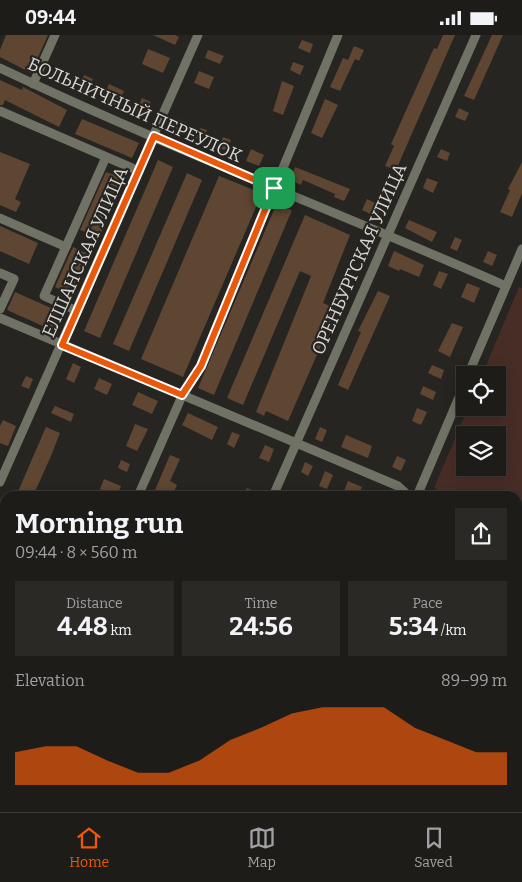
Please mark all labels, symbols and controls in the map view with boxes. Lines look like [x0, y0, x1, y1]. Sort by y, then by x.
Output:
text: 09:44 [25, 6, 76, 29]
street label: БОЛЬНИЧНЫЙ ПЕРЕУЛОК [24, 53, 246, 167]
street label: ОРЕНБУРГСКАЯ УЛИЦА [307, 160, 411, 358]
street label: ЕЛШАНСКАЯ УЛИЦА [37, 163, 133, 341]
pin [253, 167, 295, 209]
icon: arrive [260, 174, 288, 202]
map controls [456, 366, 506, 476]
button: locate [456, 366, 506, 416]
button: layers [456, 426, 506, 476]
text: Morning run [15, 507, 183, 540]
button: share [455, 508, 507, 560]
text: 09:44 · 8 × 560 m [15, 543, 137, 562]
text: Distance [66, 595, 123, 612]
text: Time [244, 595, 278, 612]
text: Pace [413, 595, 443, 612]
text: 4.48 [57, 612, 108, 642]
text: 24:56 [229, 612, 293, 642]
text: 5:34 [389, 612, 438, 642]
text: km [108, 622, 132, 639]
text: /km [438, 622, 466, 639]
text: Elevation [15, 671, 85, 690]
text: 89–99 m [441, 671, 507, 690]
tab: Home [69, 824, 109, 871]
tab: Map [248, 824, 276, 871]
tab: Saved [414, 824, 453, 871]

